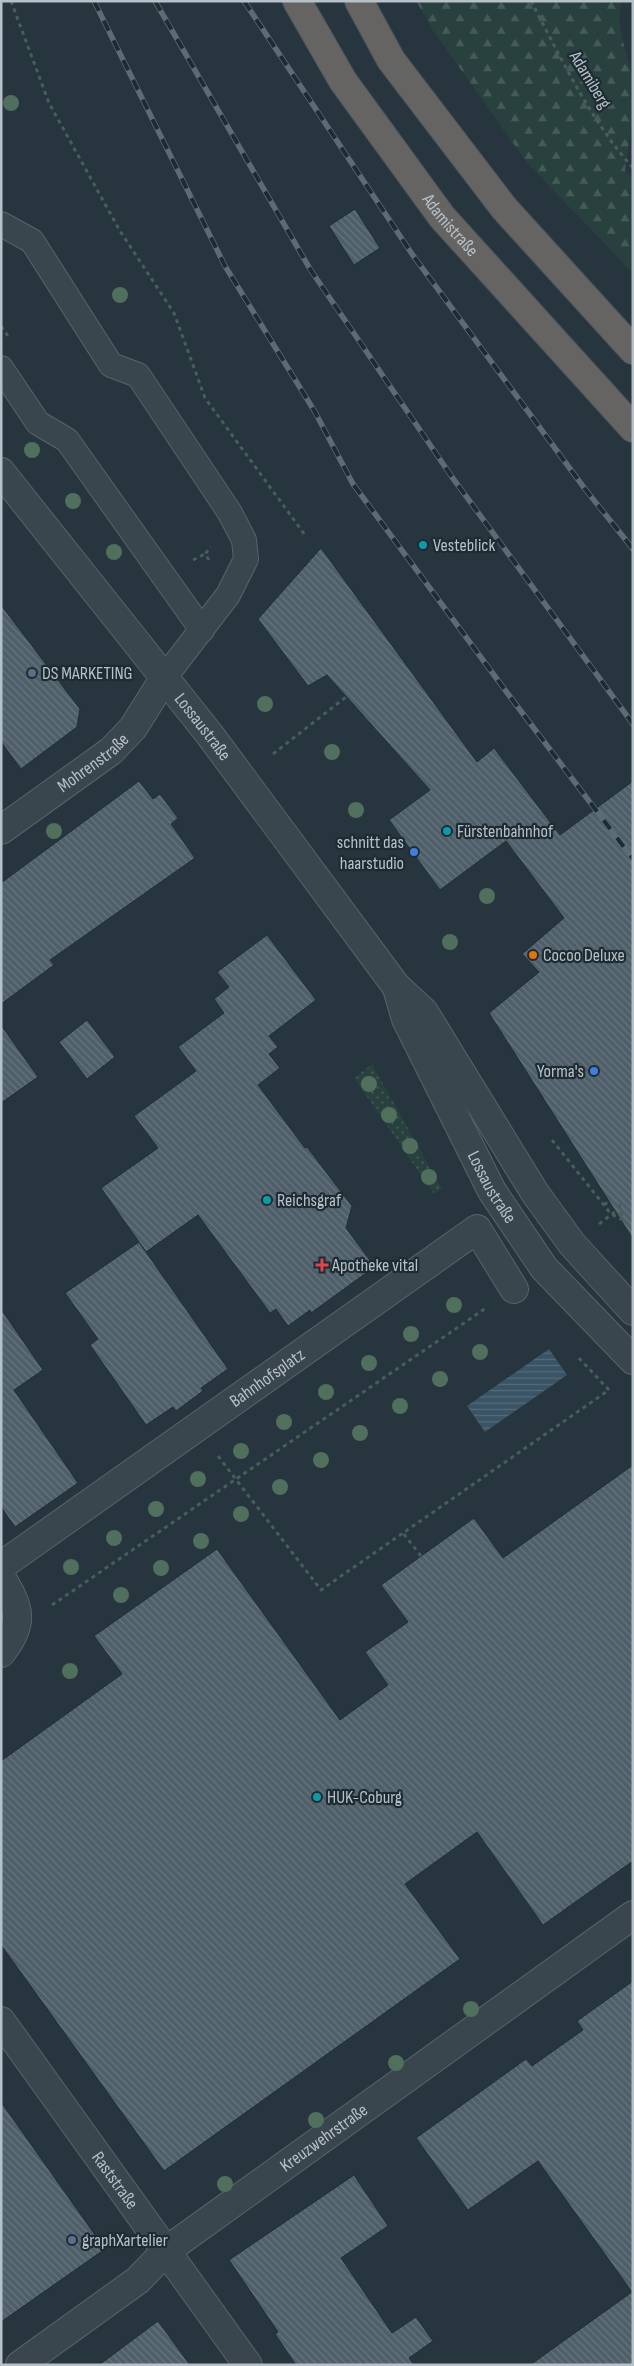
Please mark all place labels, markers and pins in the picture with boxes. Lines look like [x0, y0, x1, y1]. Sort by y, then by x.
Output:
place label: Vesteblick [433, 535, 496, 556]
marker: Vesteblick [417, 539, 429, 551]
place label: DS MARKETING [42, 663, 133, 684]
marker: DS MARKETING [26, 667, 38, 679]
place label: Fürstenbahnhof [457, 821, 554, 842]
marker: Fürstenbahnhof [441, 825, 453, 837]
place label: schnitt das haarstudio [337, 832, 404, 874]
marker: schnitt das haarstudio [408, 846, 420, 858]
place label: Cocoo Deluxe [543, 945, 625, 966]
marker: Cocoo Deluxe [527, 949, 539, 961]
place label: Yorma's [537, 1061, 584, 1082]
marker: Yorma's [588, 1065, 600, 1077]
place label: Reichsgraf [277, 1190, 342, 1211]
marker: Reichsgraf [261, 1194, 273, 1206]
place label: Apotheke vital [331, 1255, 418, 1276]
marker: Apotheke vital [316, 1259, 328, 1271]
place label: HUK-Coburg [327, 1787, 402, 1808]
marker: HUK-Coburg [311, 1791, 323, 1803]
place label: graphXartelier [82, 2230, 168, 2251]
marker: graphXartelier [66, 2234, 78, 2246]

